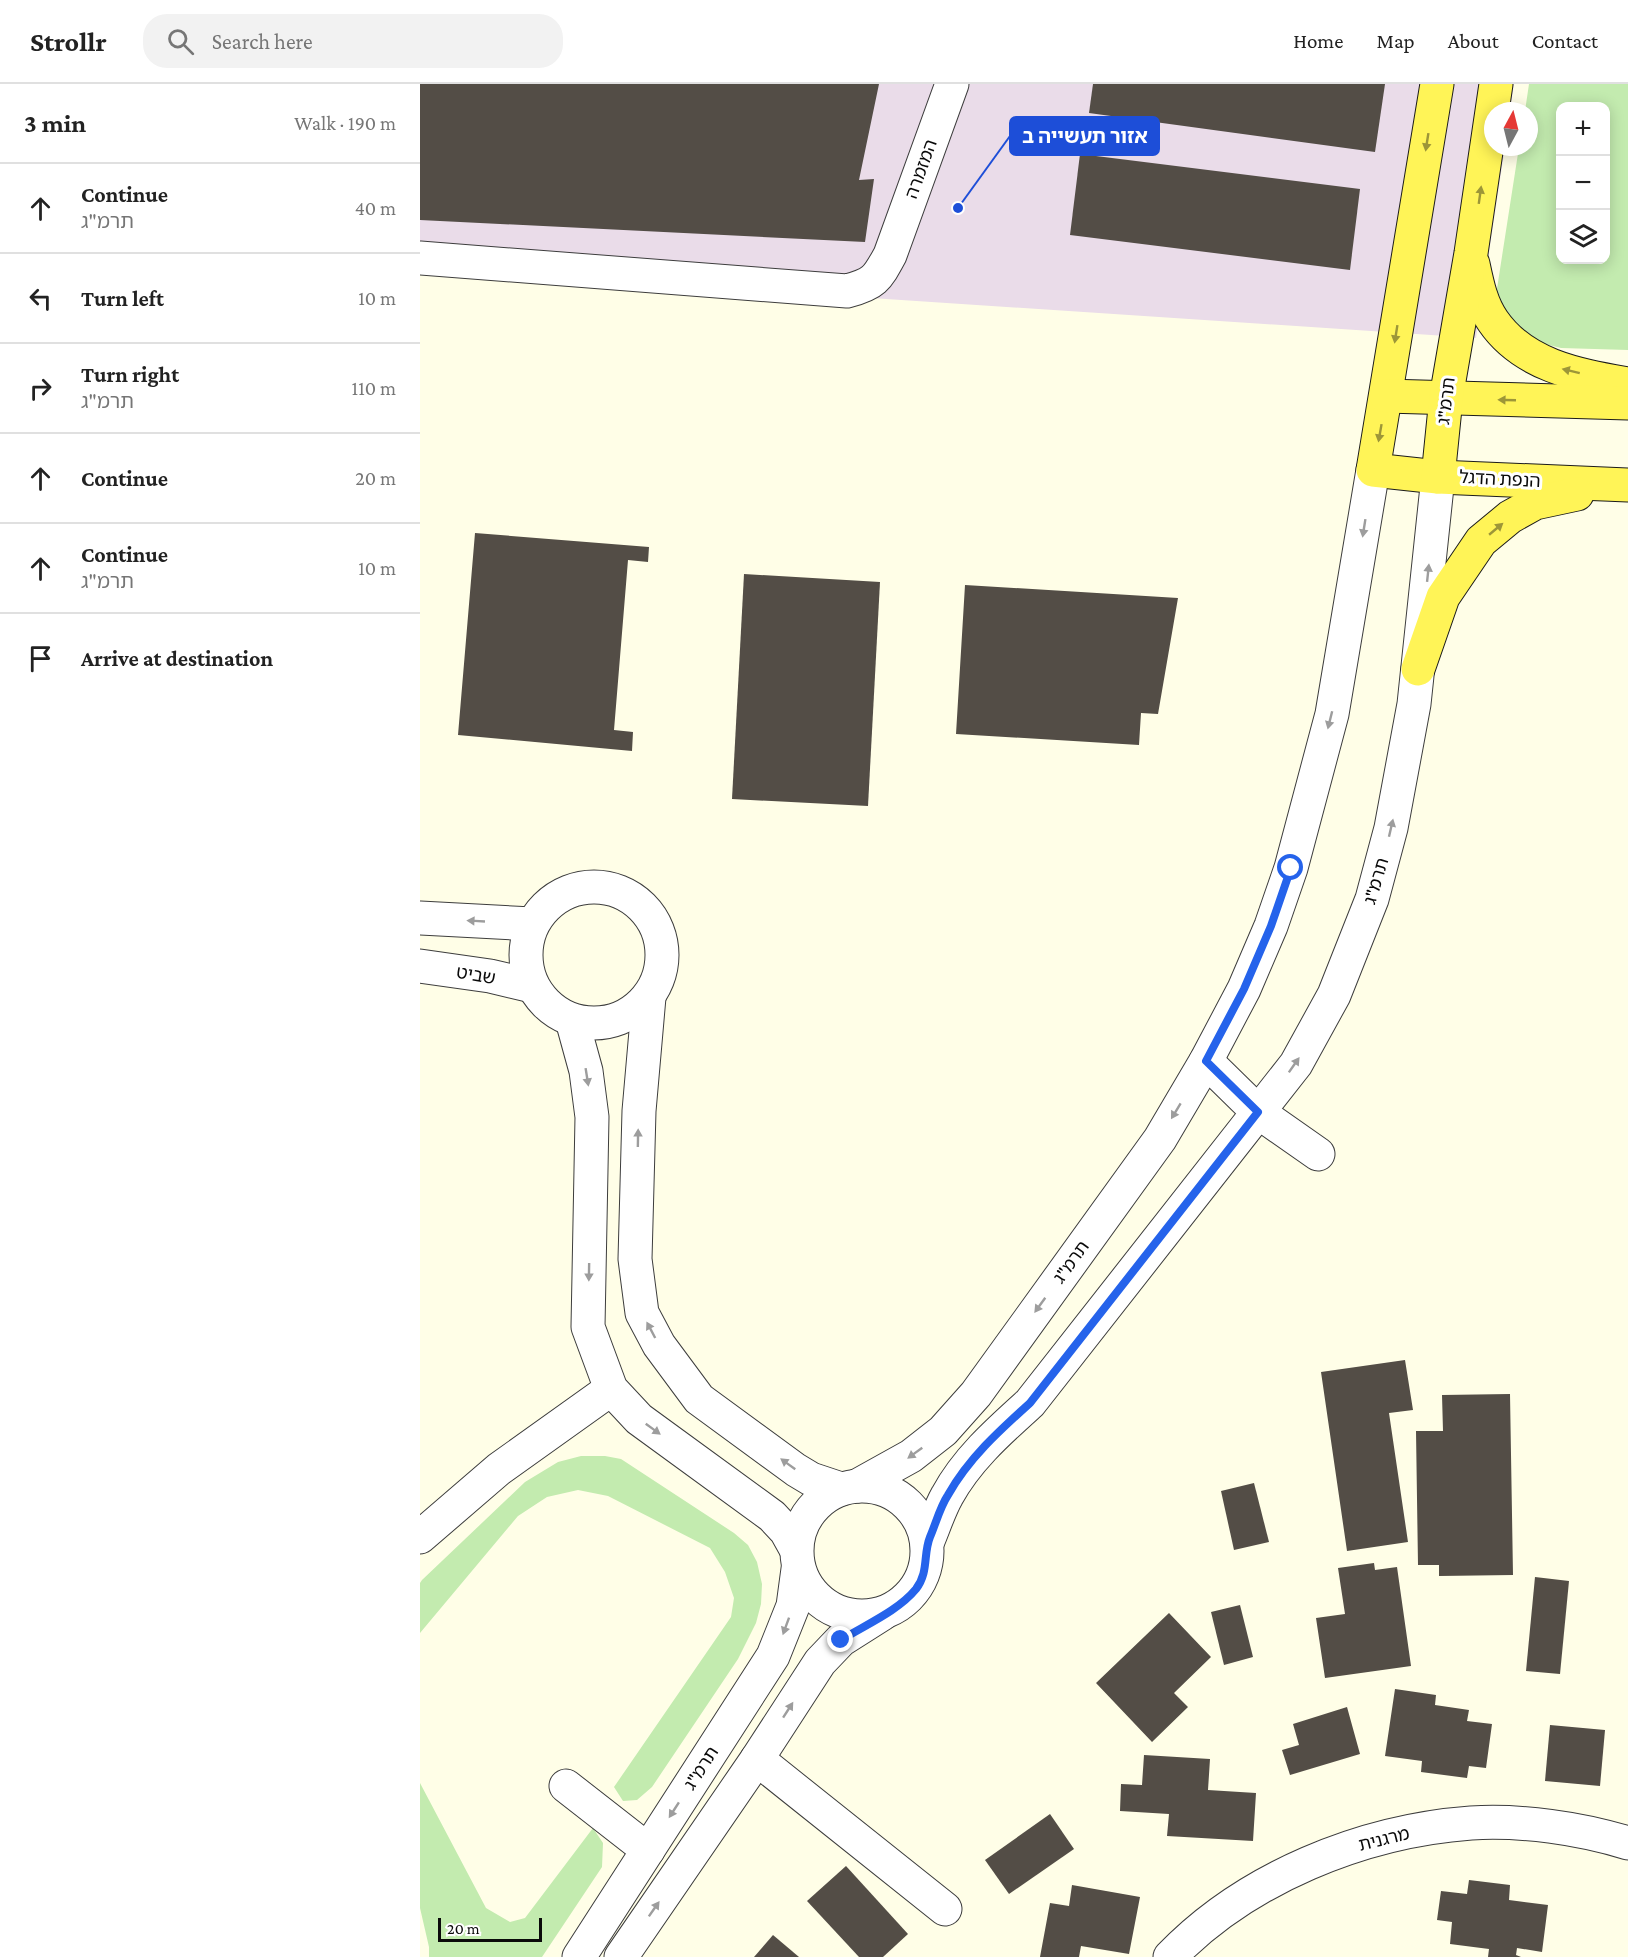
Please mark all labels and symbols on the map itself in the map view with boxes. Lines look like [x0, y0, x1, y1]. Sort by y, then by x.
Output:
north arrow [1484, 102, 1538, 156]
callout: אזור תעשייה ב [1010, 117, 1159, 155]
text: אזור תעשייה ב [1022, 125, 1148, 147]
one-way arrow [1423, 132, 1432, 151]
street label: המזמרה [901, 137, 941, 201]
one-way arrow [1475, 186, 1484, 205]
one-way arrow [1391, 325, 1400, 344]
one-way arrow [1562, 366, 1580, 376]
street label: תרמ"ג [1433, 376, 1459, 426]
one-way arrow [1497, 395, 1516, 404]
one-way arrow [1375, 423, 1384, 442]
street label: הנפת הדגל [1459, 467, 1541, 491]
one-way arrow [1359, 518, 1368, 537]
one-way arrow [1488, 522, 1504, 535]
one-way arrow [1423, 563, 1433, 582]
one-way arrow [1325, 711, 1335, 729]
one-way arrow [1386, 818, 1396, 837]
route start [1277, 854, 1303, 880]
street label: תרמ"ג [1359, 855, 1393, 907]
one-way arrow [467, 916, 486, 925]
street label: שביט [455, 962, 497, 988]
one-way arrow [1288, 1058, 1300, 1074]
one-way arrow [582, 1068, 591, 1087]
one-way arrow [1171, 1103, 1182, 1119]
one-way arrow [633, 1128, 643, 1147]
street label: תרמ"ג [1049, 1237, 1093, 1287]
one-way arrow [585, 1262, 594, 1281]
one-way arrow [1034, 1296, 1046, 1312]
one-way arrow [646, 1321, 656, 1338]
one-way arrow [645, 1423, 661, 1435]
one-way arrow [908, 1447, 924, 1459]
one-way arrow [781, 1459, 796, 1471]
one-way arrow [780, 1617, 790, 1635]
route end [827, 1626, 853, 1652]
one-way arrow [783, 1702, 794, 1718]
street label: תרמ"ג [680, 1743, 722, 1793]
one-way arrow [668, 1801, 679, 1818]
street label: מרגנית [1356, 1823, 1412, 1855]
one-way arrow [648, 1900, 659, 1917]
scale bar [438, 1915, 542, 1942]

